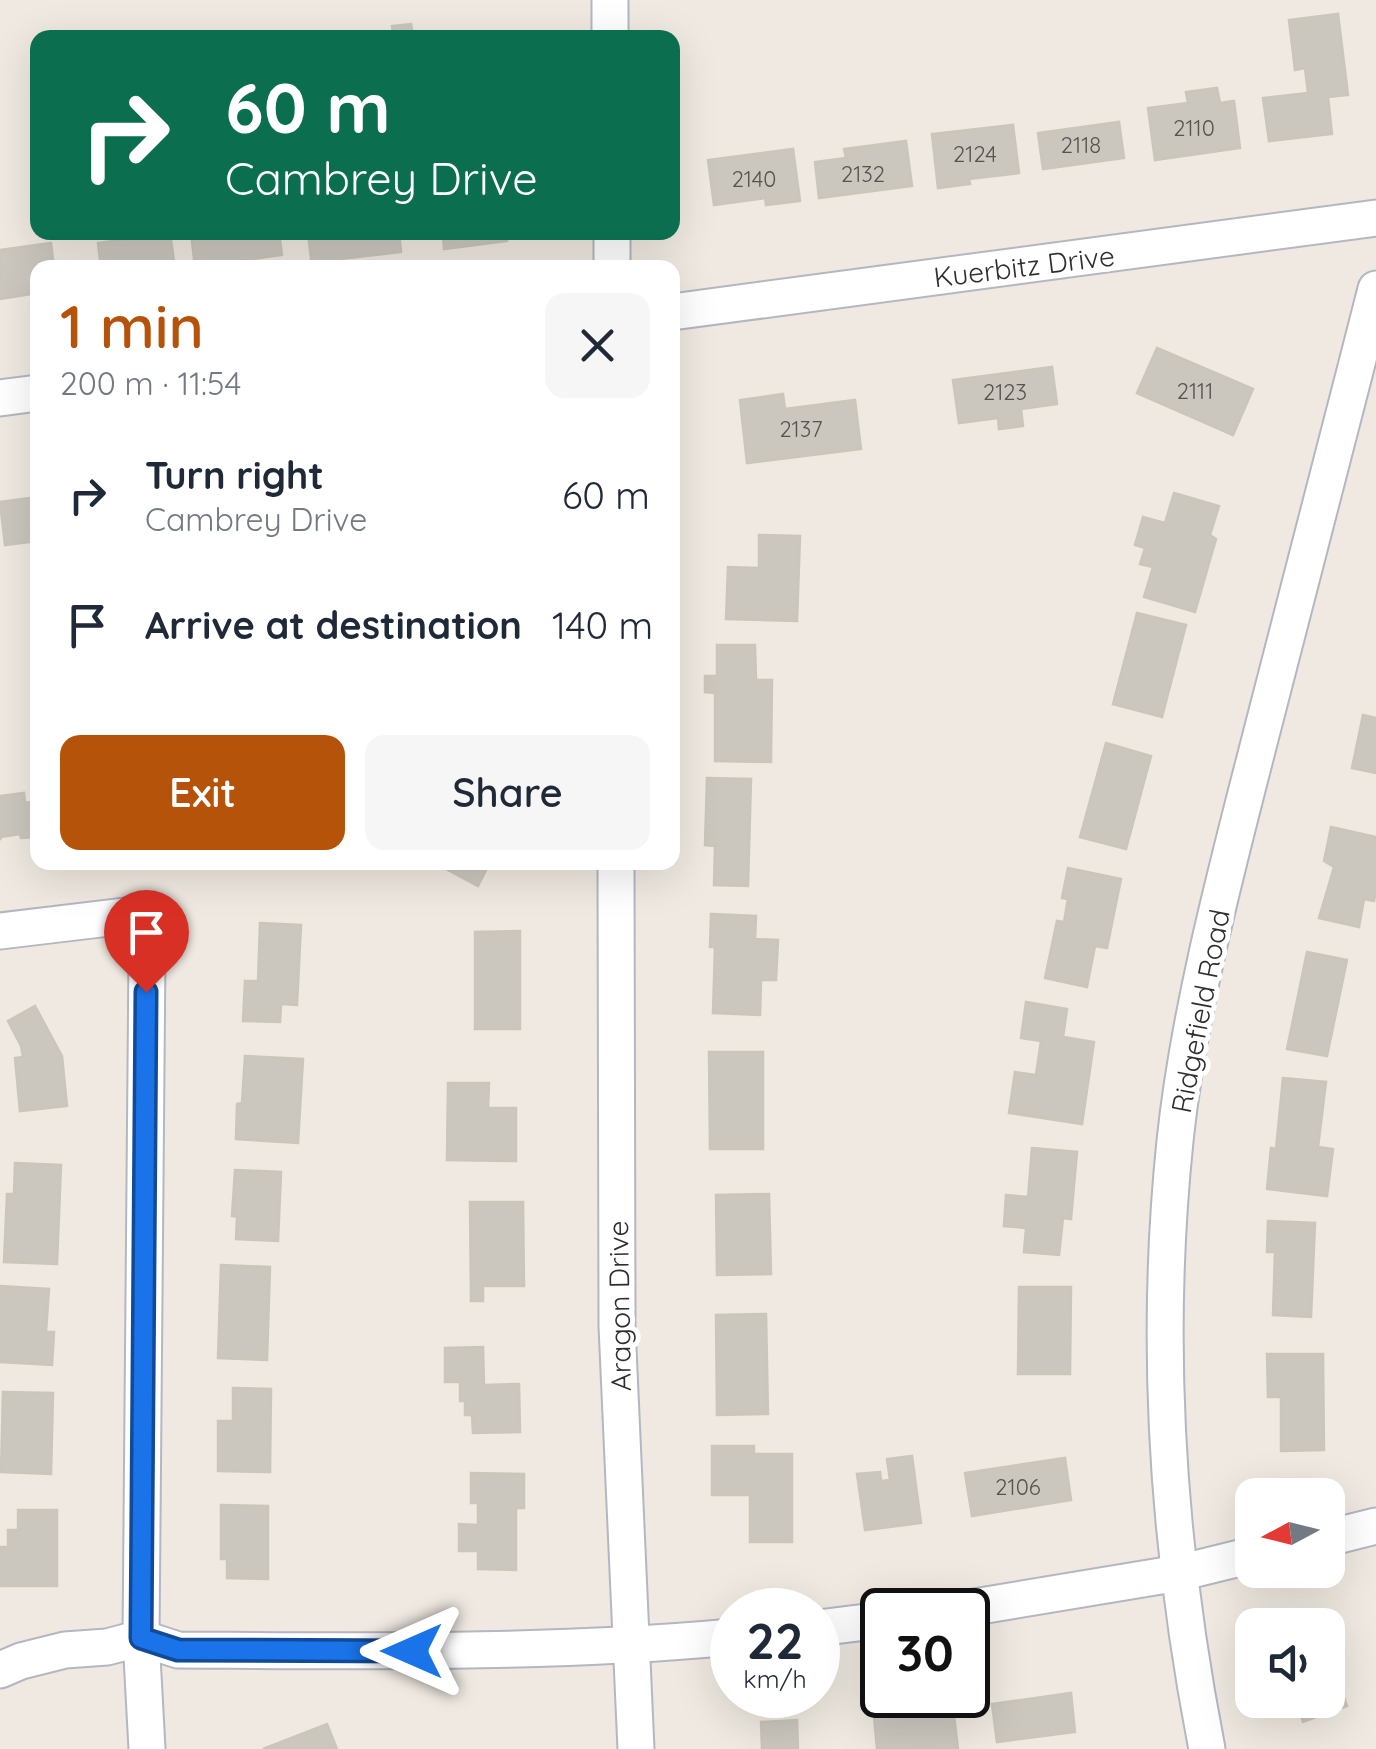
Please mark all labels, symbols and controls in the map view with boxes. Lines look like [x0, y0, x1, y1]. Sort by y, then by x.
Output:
text: 60 m [225, 63, 391, 151]
icon: right [60, 70, 190, 200]
house number: 2110 [1173, 114, 1215, 142]
house number: 2118 [1061, 131, 1101, 159]
house number: 2124 [953, 140, 997, 168]
text: Cambrey Drive [225, 150, 538, 206]
house number: 2132 [841, 160, 885, 188]
house number: 2140 [732, 165, 776, 193]
street label: Kuerbitz Drive [932, 238, 1116, 294]
text: 1 min [60, 288, 204, 363]
button: close [545, 293, 650, 398]
text: 200 m · 11:54 [60, 363, 241, 403]
house number: 2111 [1177, 377, 1213, 405]
house number: 2123 [983, 378, 1027, 406]
house number: 2137 [779, 415, 823, 443]
text: Turn right [145, 451, 324, 499]
icon: right [60, 468, 115, 523]
text: 60 m [562, 471, 650, 519]
text: Cambrey Drive [145, 499, 367, 539]
icon: arrive [60, 598, 115, 653]
text: Arrive at destination [145, 601, 522, 649]
text: 140 m [552, 601, 653, 649]
button: Exit [60, 735, 345, 850]
button: Share [365, 735, 650, 850]
pin [104, 890, 189, 993]
icon: arrive [119, 905, 174, 960]
street label: Ridgefield Road [1163, 906, 1237, 1116]
street label: Aragon Drive [600, 1220, 638, 1392]
house number: 2106 [995, 1473, 1041, 1501]
north arrow [1235, 1478, 1345, 1588]
map controls [1235, 1478, 1345, 1718]
speed limit sign: 30 [860, 1588, 990, 1718]
position arrow [360, 1599, 464, 1703]
button: sound [1235, 1608, 1345, 1718]
text: 22 [747, 1609, 803, 1672]
text: km/h [743, 1663, 807, 1694]

